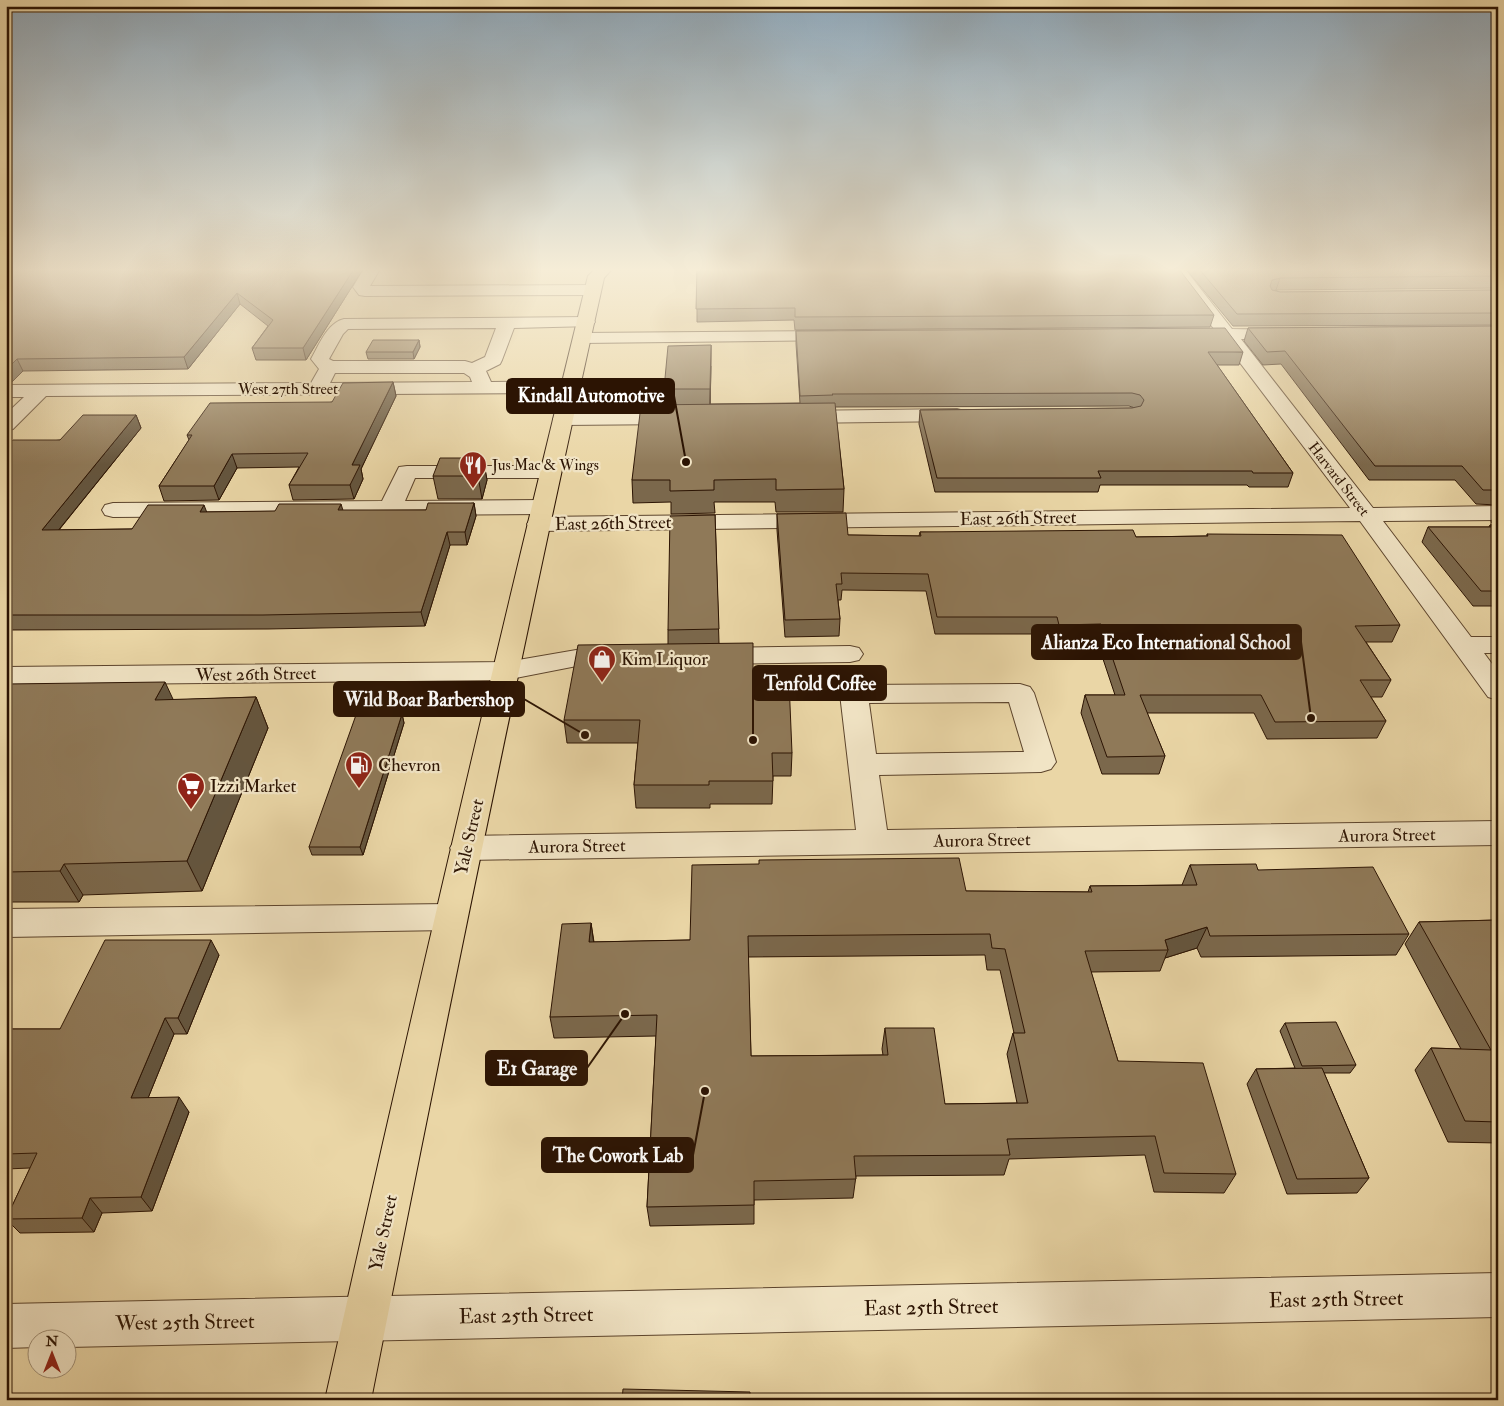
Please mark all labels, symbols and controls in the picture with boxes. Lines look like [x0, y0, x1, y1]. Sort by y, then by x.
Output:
callout: Kindall Automotive [507, 379, 674, 413]
street label: West 27th Street [237, 380, 338, 399]
text: Kindall Automotive [518, 384, 665, 408]
street label: Harvard Street [1304, 438, 1374, 520]
restaurant icon: Jus Mac & Wings [458, 450, 488, 489]
place label: Jus Mac & Wings [491, 456, 599, 476]
street label: East 26th Street [959, 506, 1077, 531]
street label: East 26th Street [554, 511, 672, 536]
callout: Alianza Eco International School [1032, 625, 1301, 659]
text: Alianza Eco International School [1040, 631, 1291, 655]
shop icon: Kim Liquor [587, 644, 617, 683]
place label: Kim Liquor [621, 648, 708, 671]
street label: West 26th Street [194, 662, 317, 687]
callout: Tenfold Coffee [753, 666, 886, 700]
text: Tenfold Coffee [763, 672, 876, 696]
callout: Wild Boar Barbershop [334, 682, 524, 716]
text: Wild Boar Barbershop [343, 688, 514, 713]
fuel station icon: Chevron [344, 750, 374, 789]
place label: Chevron [378, 754, 441, 777]
supermarket icon: Izzi Market [176, 771, 206, 810]
place label: Izzi Market [210, 775, 296, 798]
street label: Yale Street [450, 797, 489, 877]
street label: Aurora Street [1337, 823, 1436, 848]
street label: Aurora Street [932, 828, 1031, 853]
street label: Aurora Street [527, 834, 626, 859]
callout: E1 Garage [486, 1051, 587, 1085]
text: E1 Garage [497, 1057, 577, 1082]
callout: The Cowork Lab [542, 1138, 693, 1172]
text: The Cowork Lab [552, 1144, 684, 1168]
street label: Yale Street [364, 1193, 403, 1273]
street label: East 25th Street [1268, 1285, 1404, 1314]
street label: East 25th Street [863, 1293, 999, 1322]
street label: East 25th Street [458, 1301, 594, 1330]
street label: West 25th Street [114, 1308, 255, 1337]
north arrow [28, 1328, 78, 1378]
text: N [45, 1333, 59, 1350]

